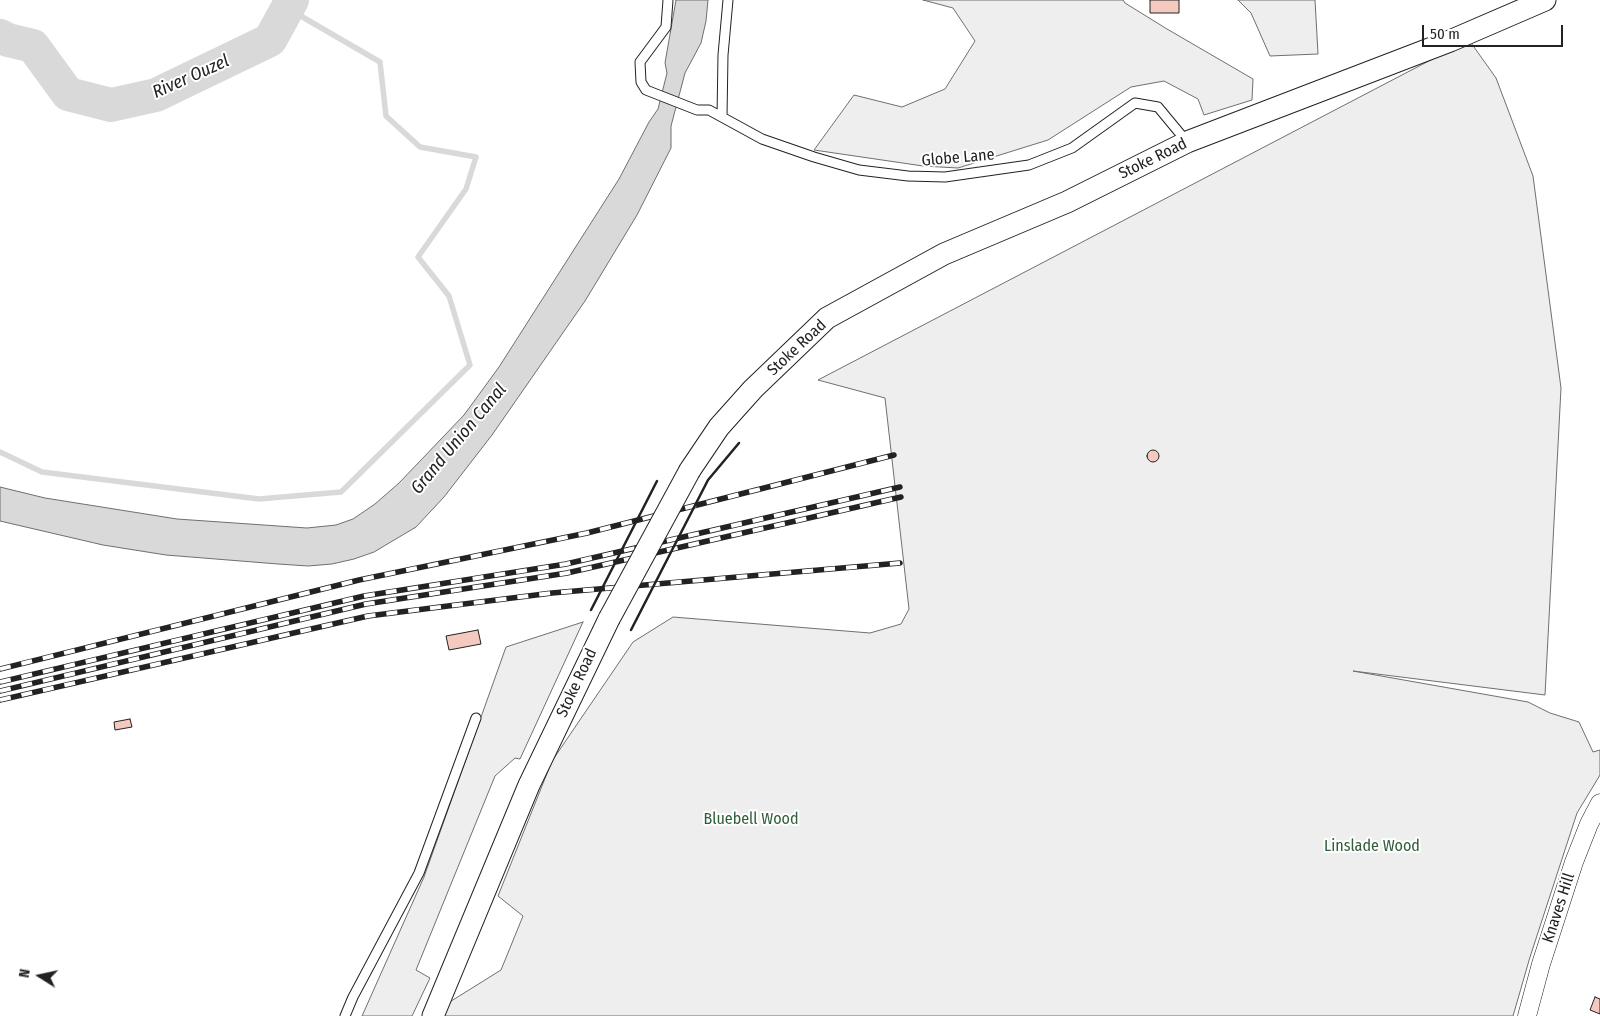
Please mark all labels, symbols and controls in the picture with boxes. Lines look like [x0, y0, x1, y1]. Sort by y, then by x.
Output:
scale bar [1425, 15, 1566, 47]
text: 50 m [1430, 25, 1460, 43]
water label: River Ouzel [149, 50, 233, 104]
street label: Stoke Road [1116, 134, 1190, 184]
street label: Globe Lane [921, 145, 995, 171]
street label: Stoke Road [764, 316, 830, 380]
water label: Grand Union Canal [407, 379, 511, 499]
street label: Stoke Road [553, 646, 601, 720]
park label: Bluebell Wood [703, 810, 799, 830]
park label: Linslade Wood [1324, 837, 1420, 857]
street label: Knaves Hill [1539, 871, 1579, 945]
north arrow [15, 951, 65, 1001]
text: N [16, 968, 34, 979]

